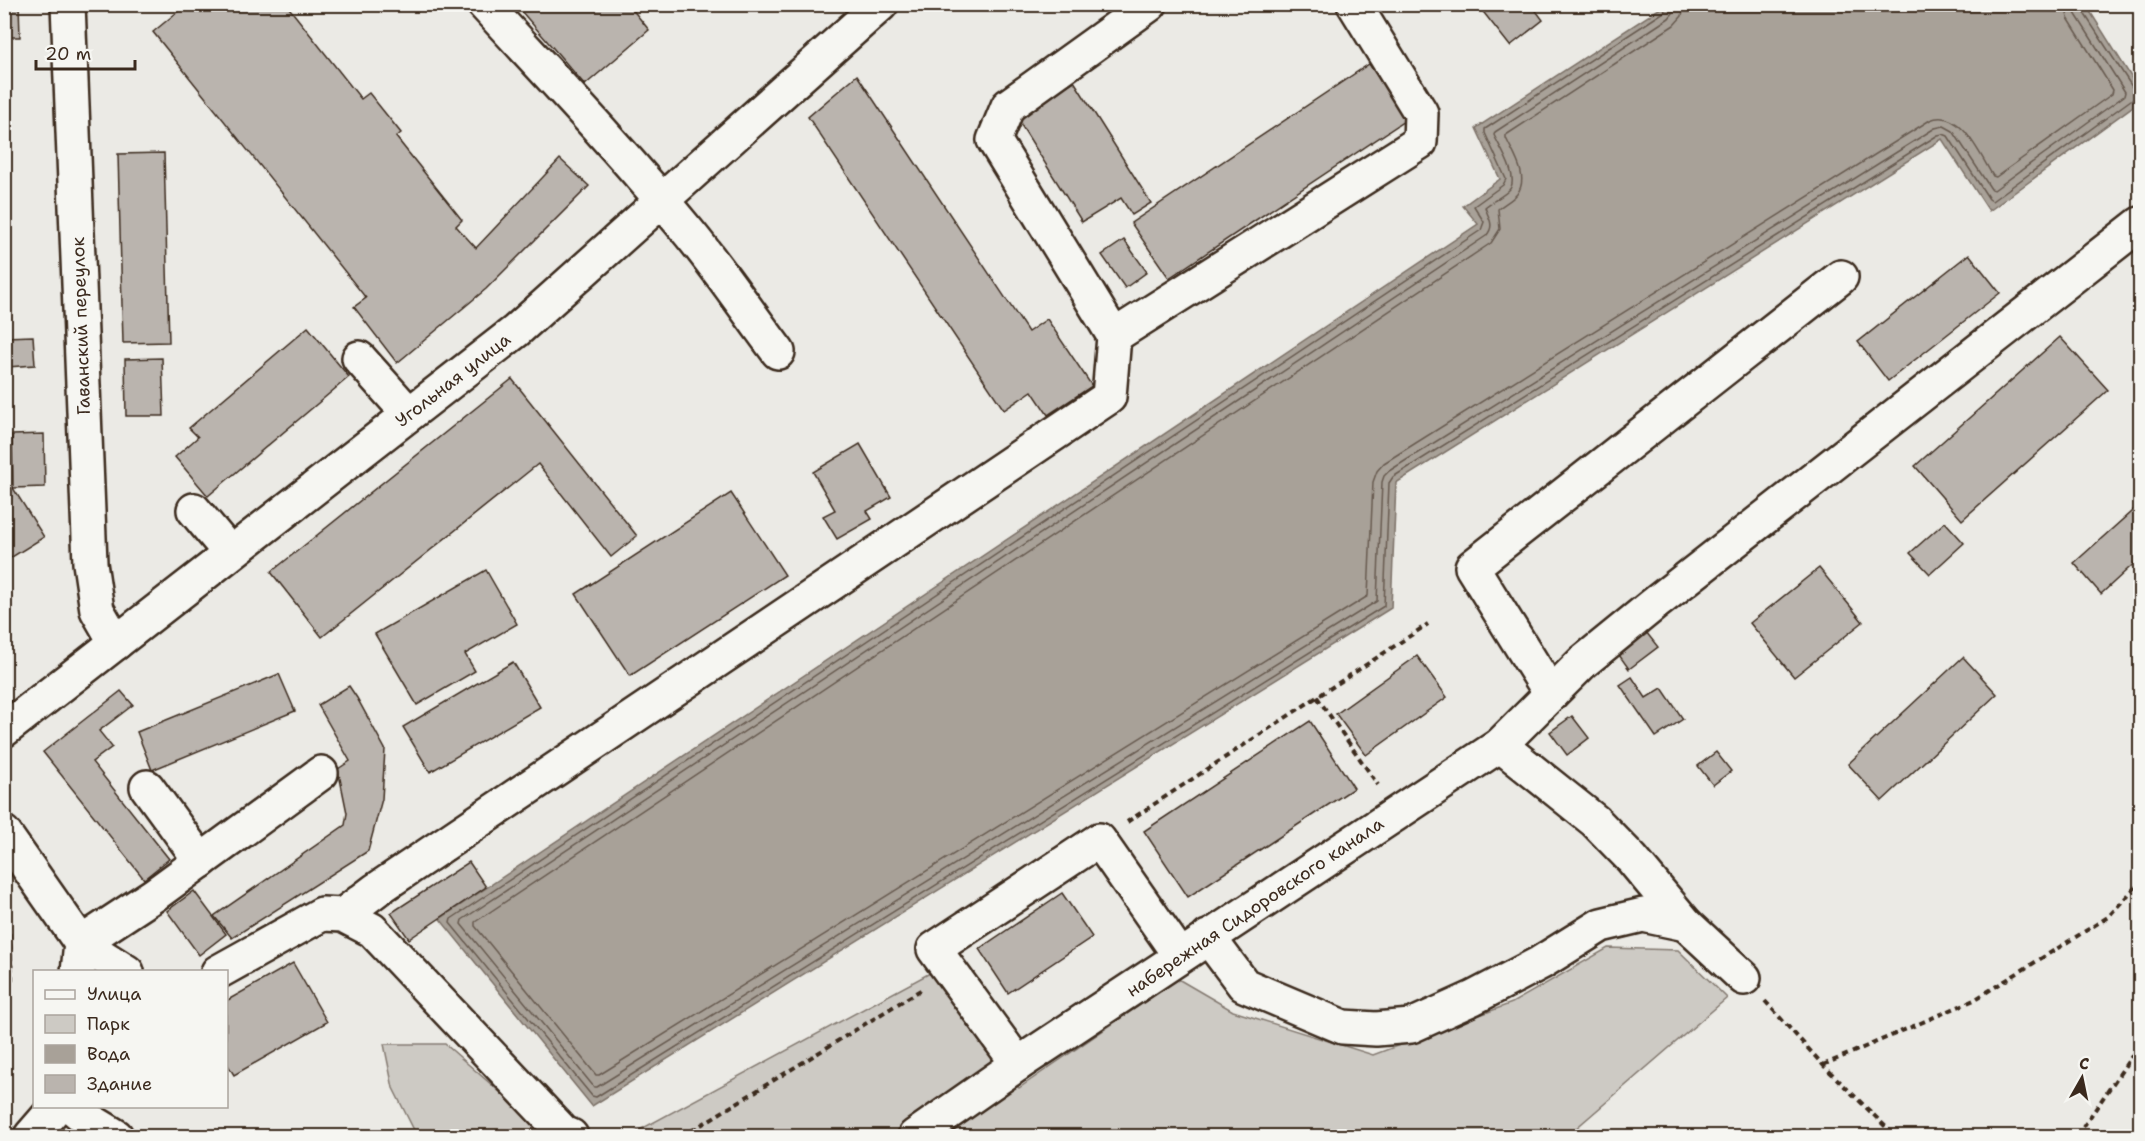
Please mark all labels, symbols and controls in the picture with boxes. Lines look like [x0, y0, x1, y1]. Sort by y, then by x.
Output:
scale bar [36, 33, 135, 71]
text: 20 m [45, 42, 91, 66]
street label: Гаванский переулок [66, 236, 96, 415]
street label: Угольная улица [391, 327, 515, 433]
street label: набережная Сидоровского канала [1122, 812, 1388, 1002]
legend [33, 970, 228, 1108]
text: Улица [87, 982, 141, 1006]
text: Парк [87, 1012, 130, 1036]
text: Вода [87, 1042, 130, 1066]
north arrow [2052, 1048, 2112, 1108]
text: С [2078, 1053, 2091, 1075]
text: Здание [87, 1072, 152, 1096]

